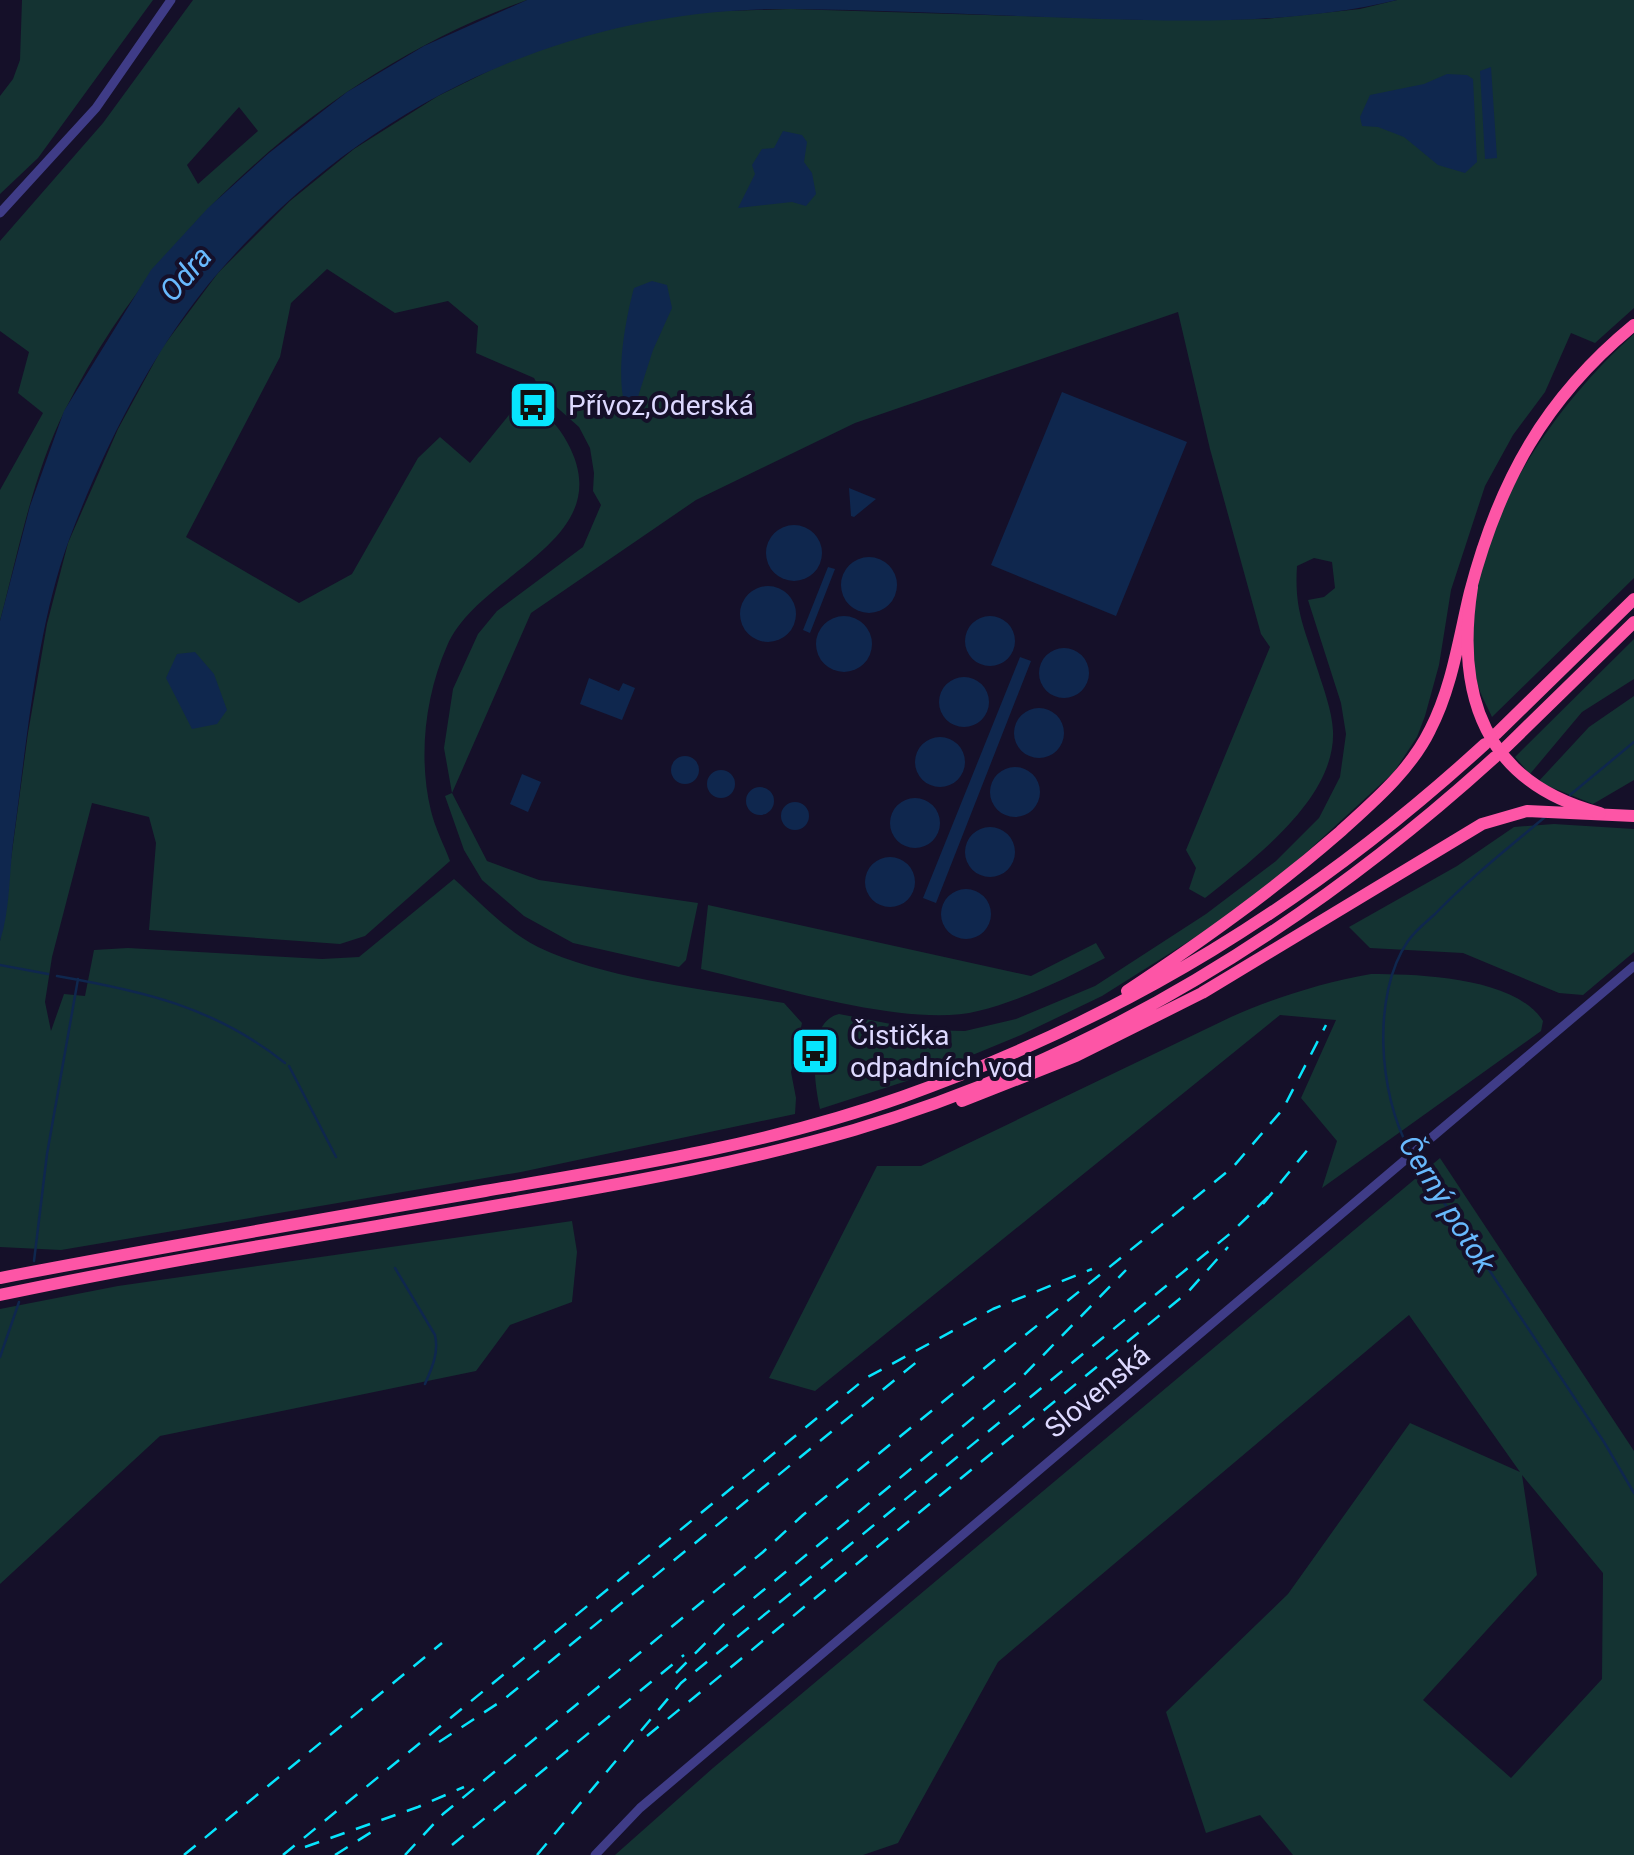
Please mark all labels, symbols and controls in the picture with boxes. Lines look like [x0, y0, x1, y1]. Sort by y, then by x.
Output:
water label: Odra [152, 239, 219, 308]
bus stop icon: Přívoz,Oderská [507, 379, 559, 431]
place label: Přívoz,Oderská [568, 389, 754, 422]
place label: Čistička odpadních vod [850, 1019, 1033, 1084]
bus stop icon: Čistička odpadních vod [789, 1025, 841, 1077]
water label: Černý potok [1392, 1129, 1504, 1280]
street label: Slovenská [1038, 1338, 1156, 1445]

